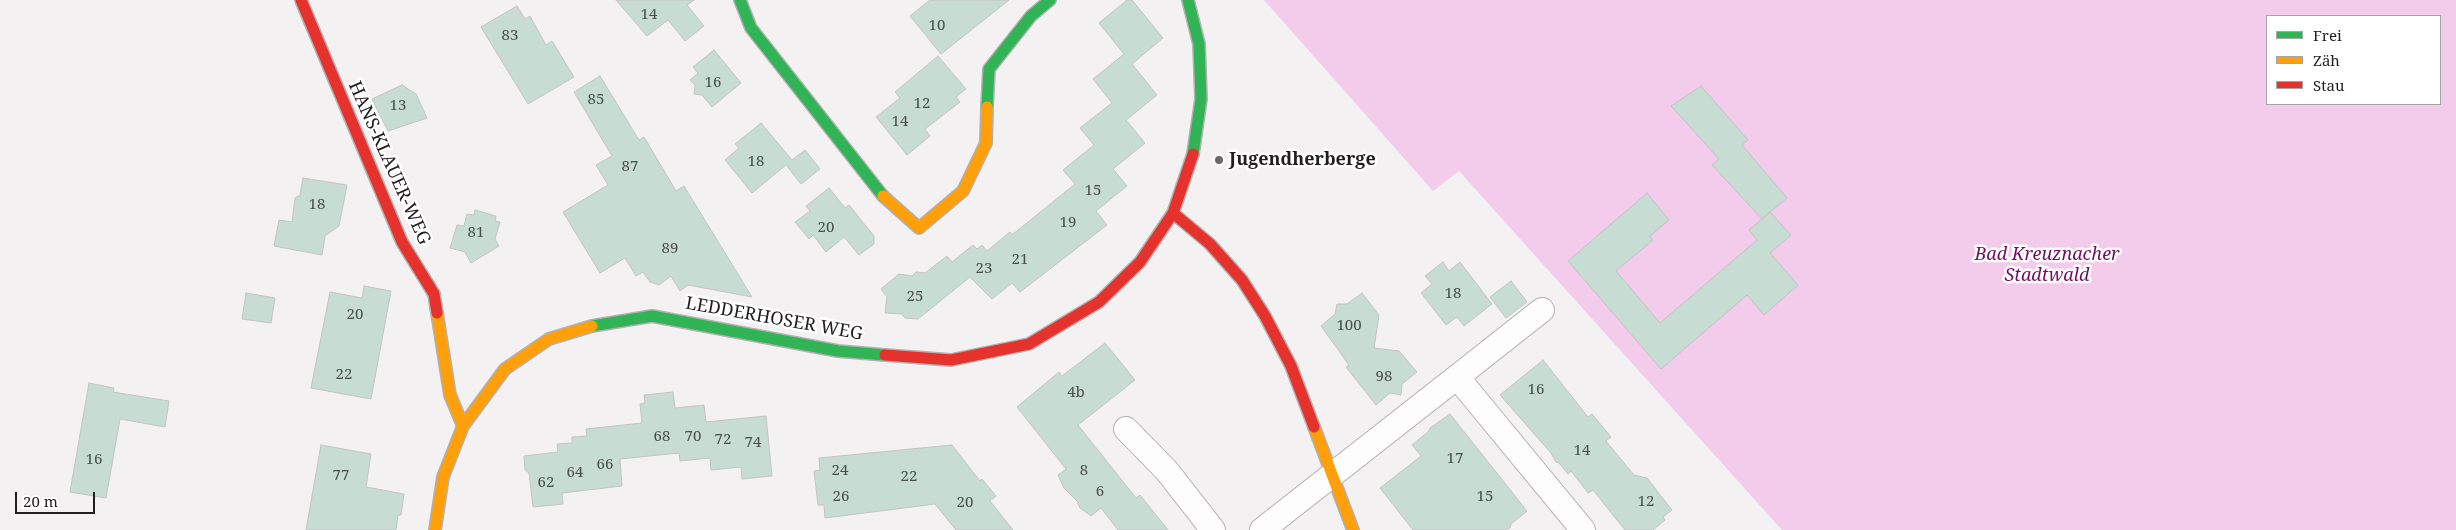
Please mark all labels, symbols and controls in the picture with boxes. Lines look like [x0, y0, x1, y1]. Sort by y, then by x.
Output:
house number: 14 [641, 6, 657, 24]
legend [2266, 15, 2441, 105]
house number: 10 [929, 17, 945, 35]
text: Frei [2313, 25, 2342, 45]
house number: 83 [502, 27, 518, 45]
text: Zäh [2313, 50, 2340, 70]
house number: 16 [705, 74, 721, 92]
text: Stau [2313, 75, 2344, 95]
street label: HANS-KLAUER-WEG [343, 78, 435, 248]
house number: 85 [588, 91, 604, 109]
house number: 12 [914, 95, 930, 113]
house number: 13 [390, 97, 406, 115]
house number: 14 [892, 113, 908, 131]
place label: Jugendherberge [1229, 149, 1376, 171]
house number: 18 [748, 153, 764, 171]
marker: Jugendherberge [1213, 154, 1225, 166]
house number: 87 [622, 158, 638, 176]
house number: 15 [1085, 182, 1101, 200]
house number: 18 [309, 196, 325, 214]
house number: 19 [1060, 214, 1076, 232]
house number: 20 [818, 219, 834, 237]
house number: 81 [468, 224, 484, 242]
house number: 89 [662, 240, 678, 258]
park label: Bad Kreuznacher Stadtwald [1975, 244, 2119, 286]
house number: 21 [1012, 251, 1028, 269]
house number: 23 [976, 260, 992, 278]
house number: 18 [1445, 285, 1461, 303]
house number: 25 [907, 288, 923, 306]
street label: LEDDERHOSER WEG [684, 293, 864, 345]
house number: 20 [347, 306, 363, 324]
house number: 100 [1336, 317, 1362, 335]
house number: 22 [336, 366, 352, 384]
house number: 98 [1376, 368, 1392, 386]
house number: 16 [1528, 381, 1544, 399]
house number: 4b [1067, 384, 1085, 402]
house number: 68 [654, 428, 670, 446]
house number: 70 [685, 428, 701, 446]
house number: 72 [715, 431, 731, 449]
house number: 74 [745, 434, 761, 452]
house number: 14 [1574, 442, 1590, 460]
house number: 17 [1447, 450, 1463, 468]
house number: 16 [86, 451, 102, 469]
house number: 66 [597, 456, 613, 474]
house number: 24 [832, 462, 848, 480]
house number: 8 [1080, 462, 1088, 480]
house number: 64 [567, 464, 583, 482]
house number: 77 [333, 467, 349, 485]
house number: 22 [901, 468, 917, 486]
house number: 62 [538, 474, 554, 492]
scale bar [18, 482, 98, 514]
house number: 6 [1096, 483, 1104, 501]
house number: 26 [833, 488, 849, 506]
house number: 15 [1477, 488, 1493, 506]
text: 20 m [23, 491, 58, 511]
house number: 12 [1638, 493, 1654, 511]
house number: 20 [957, 494, 973, 512]

